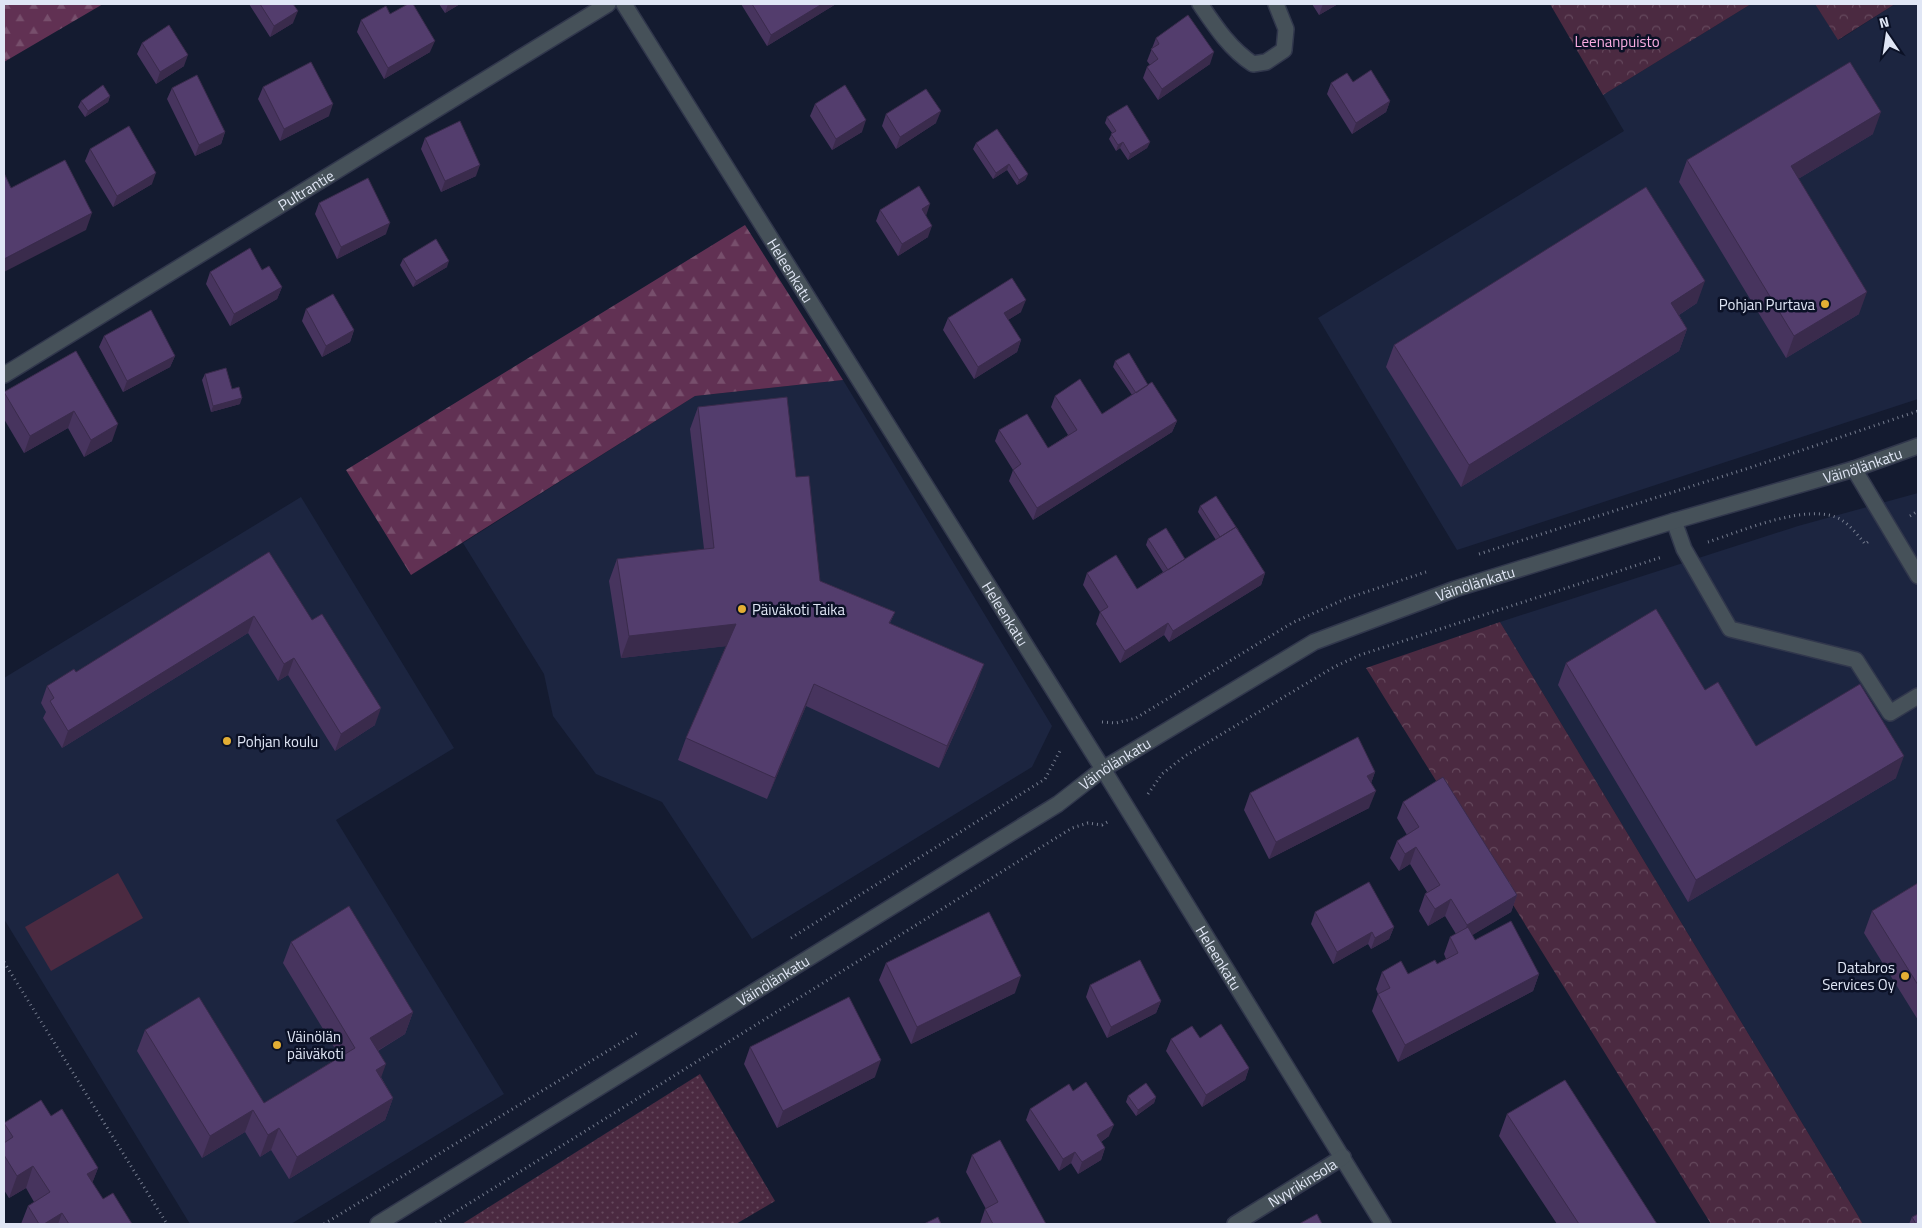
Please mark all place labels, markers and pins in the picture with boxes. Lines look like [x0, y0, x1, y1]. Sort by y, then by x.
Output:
place label: Pohjan Purtava [1719, 293, 1815, 316]
marker: Pohjan Purtava [1819, 298, 1831, 310]
place label: Päiväkoti Taika [752, 598, 845, 621]
marker: Päiväkoti Taika [736, 603, 748, 615]
place label: Pohjan koulu [237, 730, 318, 753]
marker: Pohjan koulu [221, 735, 233, 747]
place label: Databros Services Oy [1822, 956, 1895, 996]
marker: Databros Services Oy [1899, 970, 1911, 982]
place label: Väinölän päiväkoti [287, 1025, 344, 1065]
marker: Väinölän päiväkoti [271, 1039, 283, 1051]

